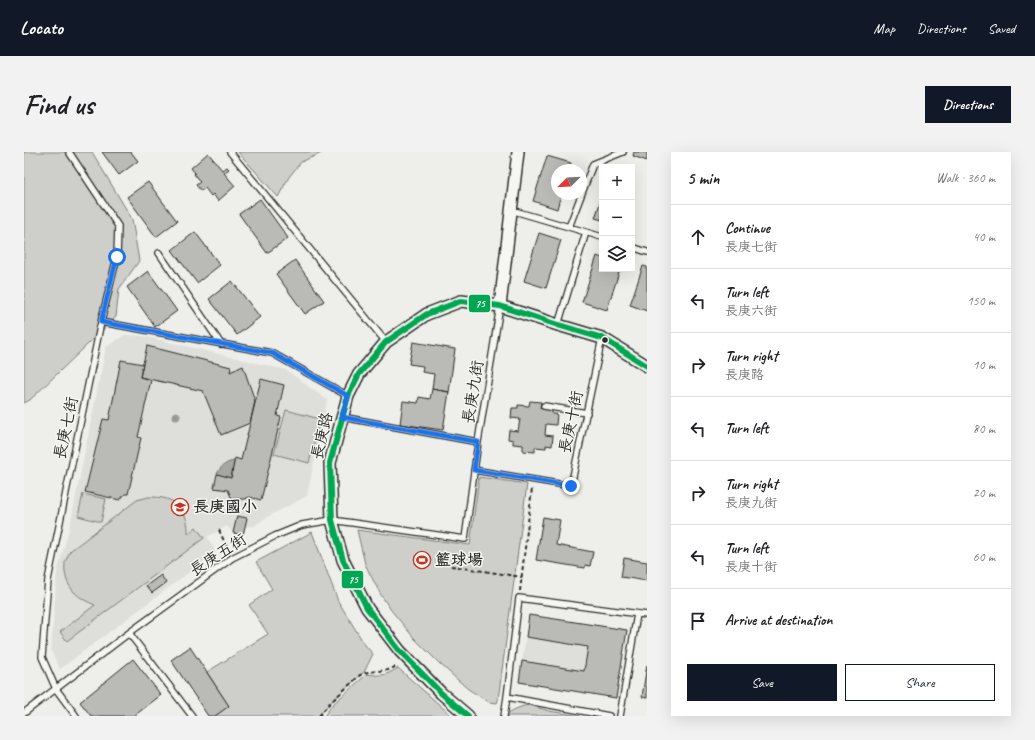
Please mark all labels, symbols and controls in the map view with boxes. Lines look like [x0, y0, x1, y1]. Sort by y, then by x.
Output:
text: Locato [20, 16, 63, 40]
text: Map [874, 20, 895, 37]
text: Directions [917, 20, 966, 37]
text: Saved [988, 20, 1015, 37]
button: Directions [925, 86, 1011, 123]
text: Find us [24, 87, 94, 122]
north arrow [551, 164, 587, 200]
map controls [599, 164, 635, 272]
button: + [599, 164, 635, 200]
text: 5 min [687, 168, 719, 189]
text: Walk · 360 m [936, 170, 995, 186]
button: − [599, 200, 635, 236]
text: Continue [725, 219, 770, 238]
icon: ahead [687, 226, 709, 248]
text: 40 m [973, 229, 995, 245]
button: layers [599, 236, 635, 272]
text: 長庚七街 [725, 239, 777, 255]
route start [108, 248, 126, 266]
text: Turn left [725, 283, 768, 302]
icon: left [687, 290, 709, 312]
text: 150 m [967, 293, 995, 309]
line badge: 75 [468, 294, 491, 313]
text: 75 [475, 296, 486, 310]
text: 長庚六街 [725, 303, 777, 319]
unlabelled marker [600, 335, 610, 345]
text: Turn right [725, 347, 778, 366]
icon: right [687, 354, 709, 376]
text: 10 m [973, 357, 995, 373]
street label: 長庚九街 [458, 359, 488, 425]
text: 長庚路 [725, 367, 764, 383]
street label: 長庚十街 [555, 389, 587, 455]
street label: 長庚七街 [50, 395, 82, 461]
street label: 長庚路 [307, 410, 337, 462]
icon: left [687, 418, 709, 440]
text: Turn left [725, 419, 768, 438]
text: 80 m [973, 421, 995, 437]
text: Turn right [725, 475, 778, 494]
route end [562, 477, 580, 495]
icon: right [687, 482, 709, 504]
text: 20 m [973, 485, 995, 501]
text: 長庚九街 [725, 495, 777, 511]
school or university icon: 長庚國小 [170, 497, 190, 517]
place label: 長庚國小 [193, 497, 257, 517]
street label: 長庚五街 [186, 529, 250, 581]
text: Turn left [725, 539, 768, 558]
icon: left [687, 546, 709, 568]
text: 60 m [973, 549, 995, 565]
sports icon: 籃球場 [412, 550, 432, 570]
place label: 籃球場 [435, 550, 483, 570]
text: 長庚十街 [725, 559, 777, 575]
line badge: 75 [341, 570, 364, 589]
text: 75 [348, 572, 359, 586]
icon: arrive [687, 610, 709, 632]
text: Arrive at destination [725, 611, 832, 630]
button: Save [687, 664, 837, 701]
button: Share [845, 664, 995, 701]

